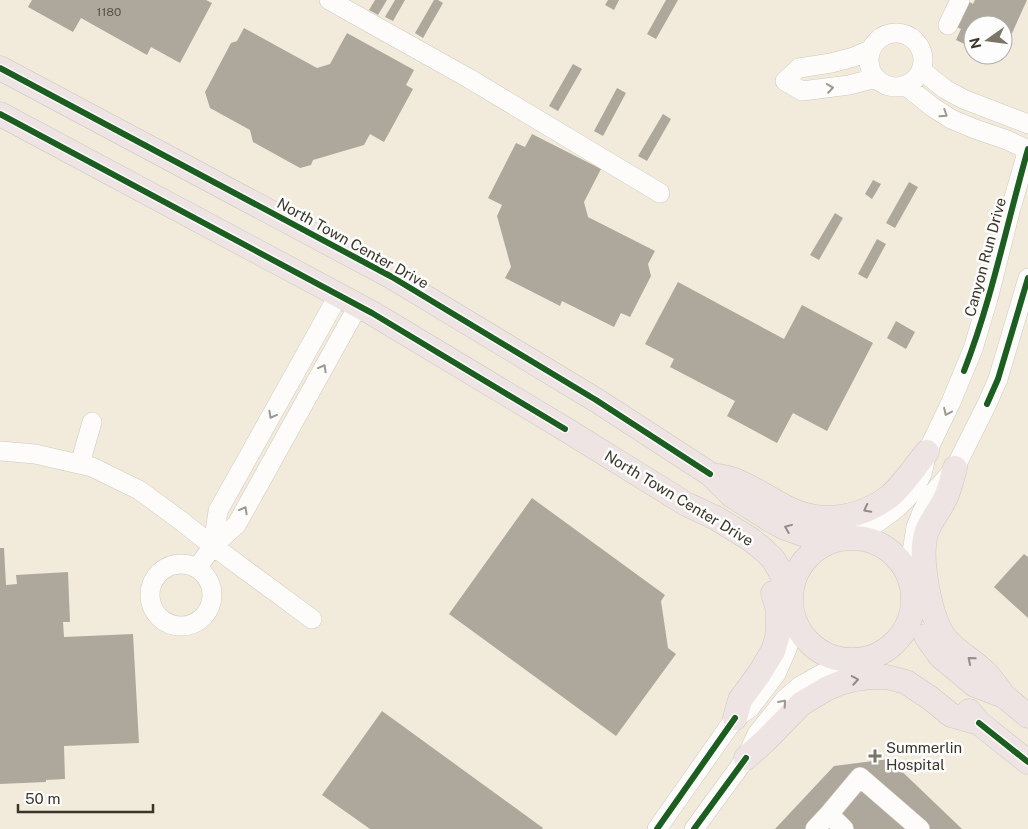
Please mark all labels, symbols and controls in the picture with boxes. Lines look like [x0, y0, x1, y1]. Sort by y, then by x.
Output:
house number: 1180 [97, 5, 121, 19]
north arrow [963, 15, 1013, 65]
text: N [966, 36, 984, 50]
one-way arrow [826, 83, 834, 94]
one-way arrow [938, 108, 948, 117]
street label: North Town Center Drive [274, 194, 432, 292]
street label: Canyon Run Drive [961, 196, 1009, 318]
one-way arrow [317, 364, 327, 373]
one-way arrow [943, 407, 953, 416]
one-way arrow [268, 409, 278, 418]
street label: North Town Center Drive [602, 447, 756, 549]
one-way arrow [863, 503, 872, 513]
one-way arrow [238, 507, 248, 516]
one-way arrow [784, 524, 793, 535]
one-way arrow [967, 657, 976, 666]
one-way arrow [850, 675, 859, 685]
one-way arrow [777, 699, 786, 708]
place label: Summerlin Hospital [886, 739, 962, 773]
marker: Summerlin Hospital [868, 749, 882, 763]
scale bar [18, 782, 152, 814]
text: 50 m [25, 790, 60, 807]

